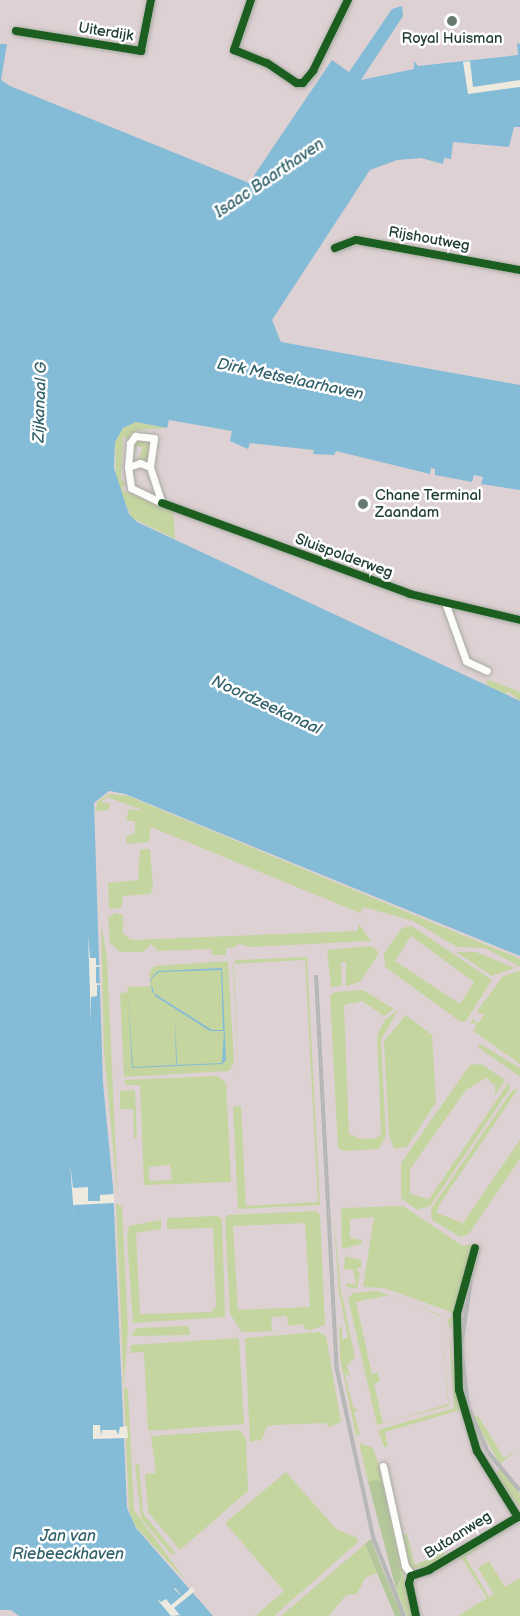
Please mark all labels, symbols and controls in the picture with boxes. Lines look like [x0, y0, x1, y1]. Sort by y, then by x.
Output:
marker: Royal Huisman [445, 14, 459, 28]
street label: Uiterdijk [77, 19, 135, 45]
place label: Royal Huisman [402, 30, 502, 48]
water label: Isaac Baarthaven [212, 135, 328, 223]
street label: Rijshoutweg [387, 223, 471, 255]
water label: Dirk Metselaarhaven [215, 355, 365, 405]
water label: Zijkanaal G [30, 361, 52, 443]
place label: Chane Terminal Zaandam [375, 486, 482, 521]
marker: Chane Terminal Zaandam [356, 497, 370, 511]
street label: Sluispolderweg [293, 530, 395, 582]
water label: Noordzeekanaal [208, 672, 324, 740]
street label: Butaanweg [421, 1507, 495, 1563]
water label: Jan van Riebeeckhaven [12, 1527, 124, 1565]

